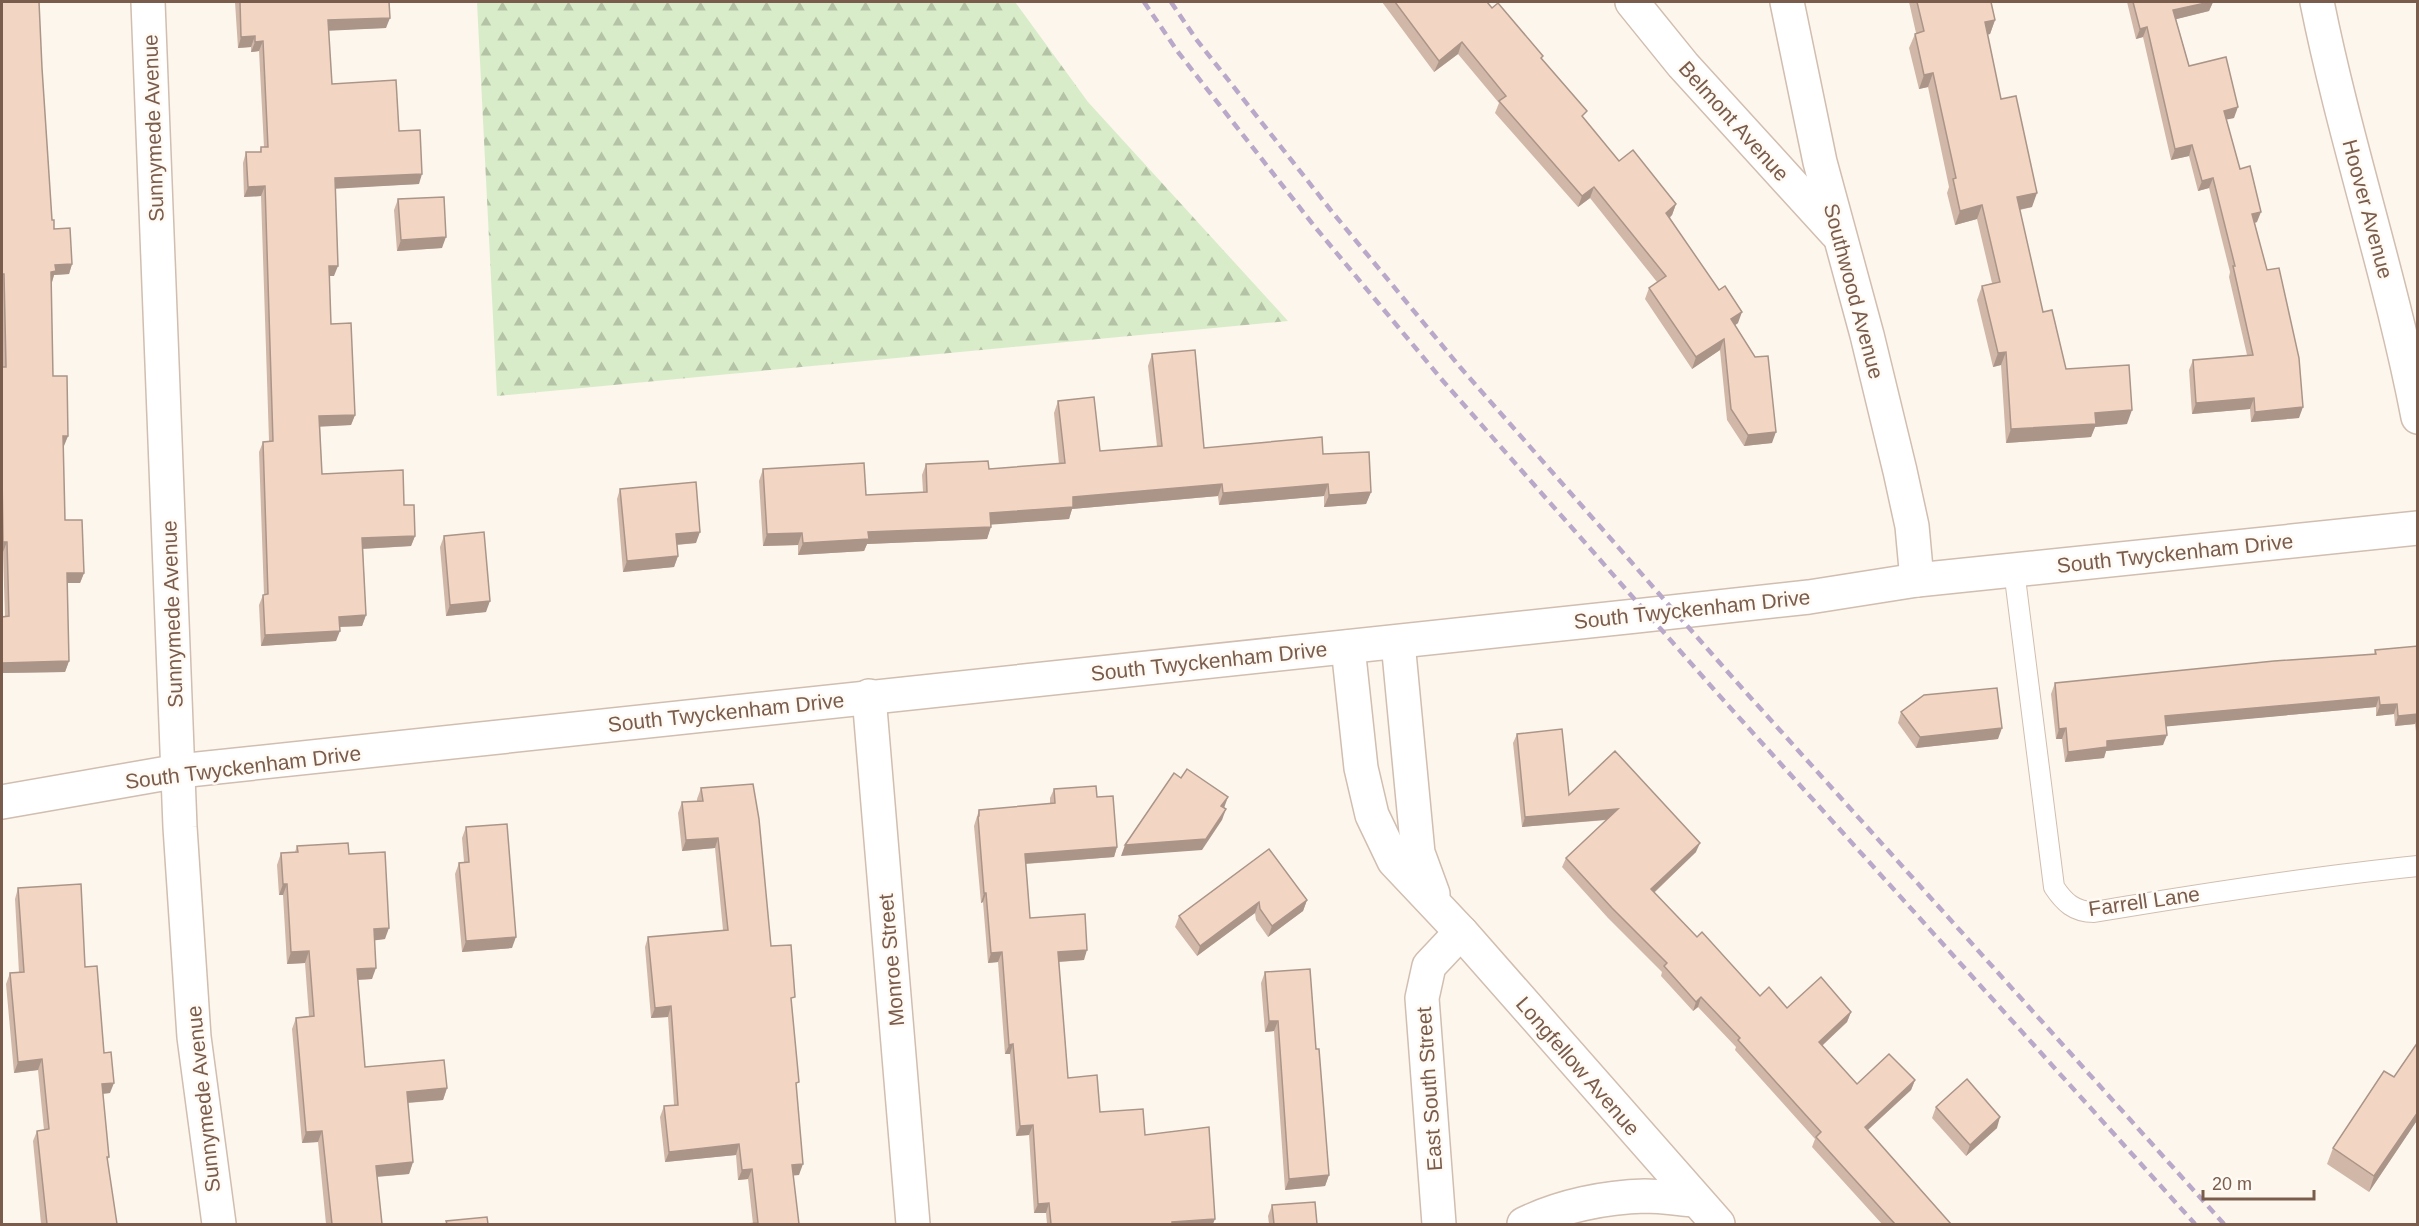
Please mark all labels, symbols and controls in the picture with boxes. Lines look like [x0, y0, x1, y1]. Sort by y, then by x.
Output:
street label: Sunnymede Avenue [138, 34, 168, 222]
street label: Belmont Avenue [1674, 57, 1794, 185]
street label: Hoover Avenue [2338, 137, 2398, 281]
street label: Southwood Avenue [1820, 201, 1888, 381]
street label: Sunnymede Avenue [157, 520, 187, 708]
street label: South Twyckenham Drive [2056, 529, 2294, 577]
street label: South Twyckenham Drive [1573, 585, 1811, 633]
street label: South Twyckenham Drive [1090, 637, 1328, 685]
street label: South Twyckenham Drive [607, 688, 845, 736]
street label: South Twyckenham Drive [124, 741, 362, 793]
street label: Farrell Lane [2087, 882, 2201, 920]
street label: Monroe Street [874, 893, 908, 1027]
street label: Longfellow Avenue [1512, 992, 1644, 1140]
street label: Sunnymede Avenue [182, 1005, 224, 1193]
street label: East South Street [1412, 1006, 1446, 1172]
scale bar [2203, 1163, 2314, 1201]
text: 20 m [2212, 1174, 2252, 1194]

